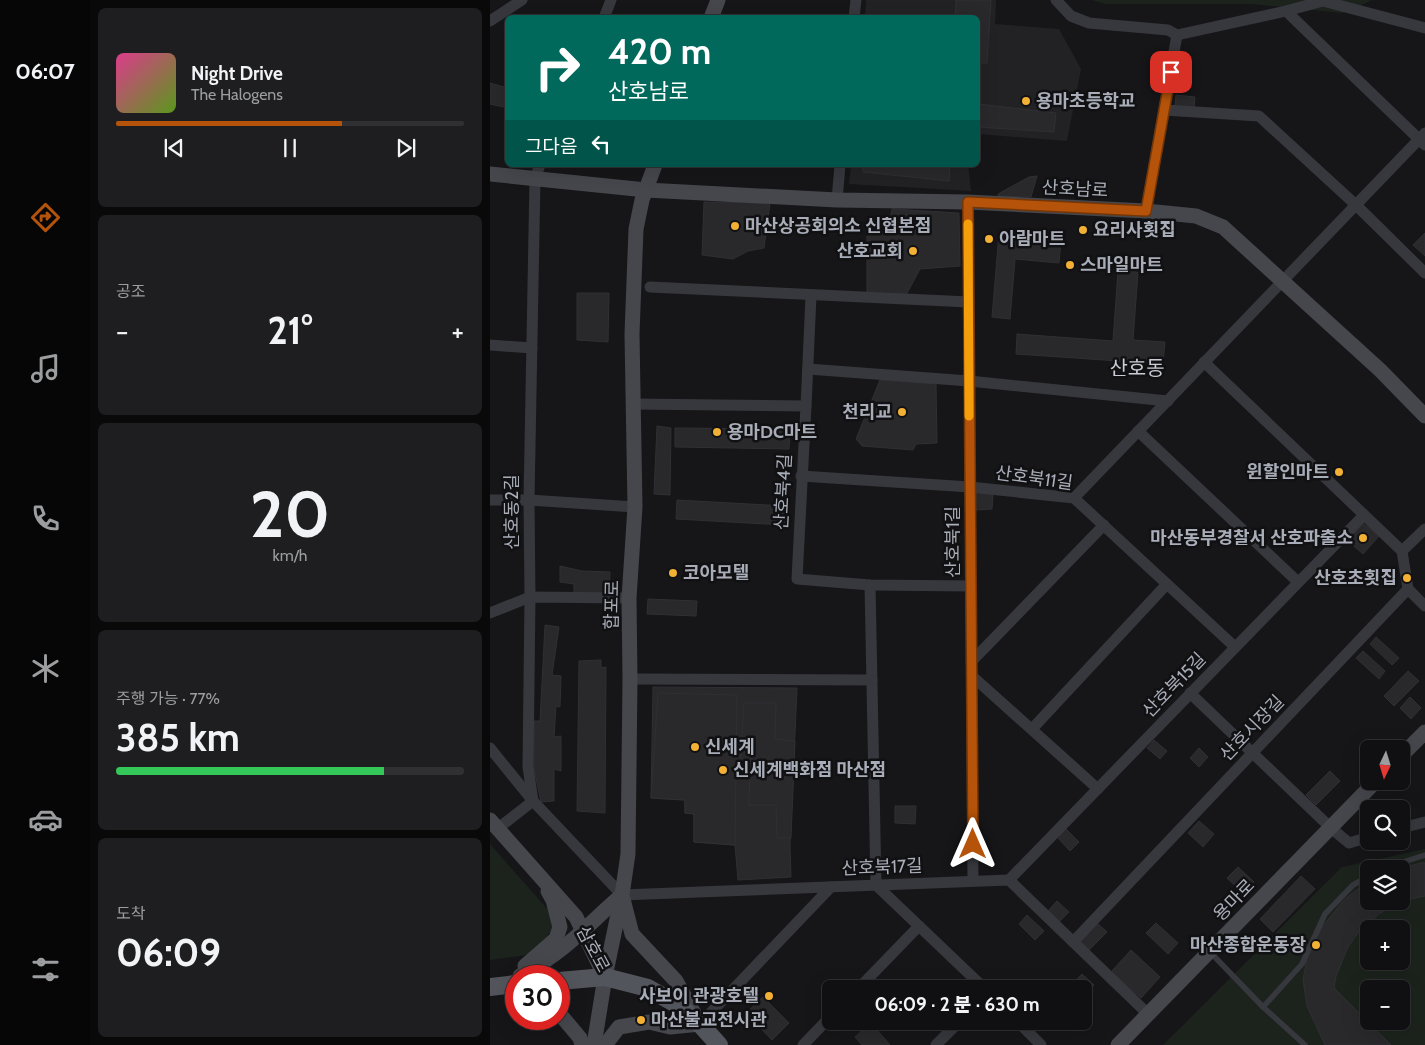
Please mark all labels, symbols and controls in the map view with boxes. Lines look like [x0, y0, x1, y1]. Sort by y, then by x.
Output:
text: 420 m [608, 30, 711, 73]
icon: right [525, 35, 590, 100]
pin [1150, 51, 1192, 93]
text: 06:07 [15, 58, 75, 85]
icon: arrive [1157, 58, 1185, 86]
text: Night Drive [191, 62, 283, 85]
text: 산호남로 [608, 78, 689, 105]
text: The Halogens [191, 85, 283, 104]
place label: 용마초등학교 [1036, 90, 1135, 112]
marker: 용마초등학교 [1020, 95, 1032, 107]
icon: left [587, 130, 615, 158]
icon: previous [160, 134, 188, 162]
icon: pause [276, 134, 304, 162]
icon: next [392, 134, 420, 162]
text: 그다음 [525, 135, 577, 158]
street label: 산호남로 [1041, 176, 1109, 202]
icon: directions [28, 200, 63, 235]
place label: 마산상공회의소 신협본점 [745, 215, 931, 237]
place label: 요리사횟집 [1093, 219, 1176, 241]
marker: 마산상공회의소 신협본점 [729, 220, 741, 232]
marker: 요리사횟집 [1077, 224, 1089, 236]
place label: 아람마트 [999, 228, 1065, 250]
marker: 아람마트 [983, 233, 995, 245]
place label: 산호교회 [837, 240, 903, 262]
marker: 산호교회 [907, 245, 919, 257]
place label: 스마일마트 [1080, 254, 1163, 276]
marker: 스마일마트 [1064, 259, 1076, 271]
text: 공조 [116, 282, 145, 301]
text: 21° [267, 307, 313, 354]
text: − [116, 314, 128, 348]
text: + [452, 314, 464, 348]
icon: music [28, 351, 63, 386]
district label: 산호동 [1109, 356, 1165, 380]
place label: 천리교 [842, 401, 892, 423]
marker: 천리교 [896, 406, 908, 418]
place label: 용마DC마트 [727, 421, 817, 443]
marker: 용마DC마트 [711, 426, 723, 438]
street label: 산호북4길 [770, 453, 796, 531]
place label: 윈할인마트 [1246, 461, 1329, 483]
street label: 산호북11길 [994, 462, 1074, 494]
marker: 윈할인마트 [1333, 466, 1345, 478]
text: 20 [250, 474, 330, 553]
street label: 산호동2길 [501, 474, 523, 550]
icon: phone [28, 501, 63, 536]
street label: 산호북1길 [942, 506, 964, 578]
place label: 마산동부경찰서 산호파출소 [1150, 527, 1353, 549]
marker: 마산동부경찰서 산호파출소 [1357, 532, 1369, 544]
text: km/h [272, 546, 308, 565]
place label: 코아모텔 [683, 562, 749, 584]
marker: 코아모텔 [667, 567, 679, 579]
place label: 산호초횟집 [1314, 567, 1397, 589]
marker: 산호초횟집 [1401, 572, 1413, 584]
street label: 합포로 [601, 580, 623, 630]
street label: 산호북15길 [1138, 648, 1210, 722]
icon: climate [28, 651, 63, 686]
text: 주행 가능 · 77% [116, 689, 220, 708]
street label: 산호시장길 [1215, 691, 1289, 765]
text: 385 km [116, 714, 240, 761]
place label: 신세계 [705, 736, 755, 758]
north arrow [1360, 740, 1410, 790]
map controls [1360, 740, 1410, 1030]
marker: 신세계 [689, 741, 701, 753]
place label: 신세계백화점 마산점 [733, 759, 886, 781]
marker: 신세계백화점 마산점 [717, 764, 729, 776]
button: search [1360, 800, 1410, 850]
icon: car [28, 802, 63, 837]
position arrow [946, 817, 998, 869]
street label: 산호북17길 [841, 855, 923, 879]
button: layers [1360, 860, 1410, 910]
street label: 용마로 [1209, 874, 1259, 926]
text: 도착 [116, 904, 145, 923]
button: + [1360, 920, 1410, 970]
street label: 삼호로 [572, 922, 614, 976]
text: 06:09 [116, 929, 221, 976]
place label: 마산종합운동장 [1190, 934, 1306, 956]
marker: 마산종합운동장 [1310, 939, 1322, 951]
icon: filters [28, 952, 63, 987]
speed limit sign: 30 [505, 965, 570, 1030]
button: − [1360, 980, 1410, 1030]
place label: 사보이 관광호텔 [639, 985, 759, 1007]
marker: 사보이 관광호텔 [763, 990, 775, 1002]
text: 06:09 · 2 분 · 630 m [874, 993, 1040, 1016]
place label: 마산불교전시관 [651, 1009, 767, 1031]
marker: 마산불교전시관 [635, 1014, 647, 1026]

